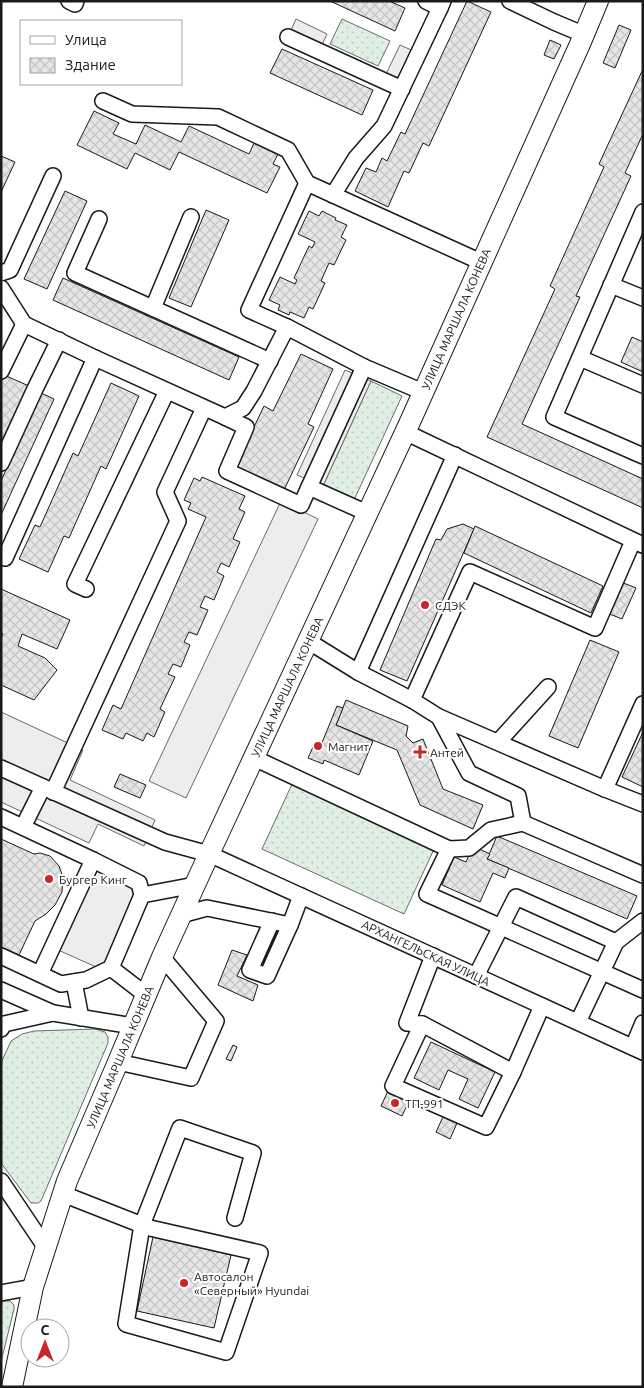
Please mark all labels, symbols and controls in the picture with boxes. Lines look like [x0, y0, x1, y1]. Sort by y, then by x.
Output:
legend [20, 20, 182, 85]
text: Улица [65, 31, 107, 48]
text: Здание [65, 56, 116, 73]
street label: УЛИЦА МАРШАЛА КОНЕВА [419, 246, 493, 392]
marker: СДЭК [419, 599, 431, 611]
place label: СДЭК [435, 599, 466, 612]
street label: УЛИЦА МАРШАЛА КОНЕВА [249, 615, 325, 759]
marker: Магнит [312, 740, 324, 752]
place label: Магнит [328, 740, 370, 753]
marker: Антей [414, 746, 426, 758]
place label: Антей [430, 746, 464, 759]
marker: Бургер Кинг [43, 873, 55, 885]
place label: Бургер Кинг [59, 873, 127, 886]
street label: АРХАНГЕЛЬСКАЯ УЛИЦА [360, 918, 492, 988]
street label: УЛИЦА МАРШАЛА КОНЕВА [84, 984, 156, 1130]
marker: ТП-991 [389, 1097, 401, 1109]
place label: ТП-991 [405, 1097, 444, 1110]
place label: Автосалон «Северный» Hyundai [194, 1270, 309, 1297]
marker: Автосалон «Северный» Hyundai [178, 1277, 190, 1289]
north arrow [20, 1318, 70, 1368]
text: С [41, 1322, 50, 1338]

